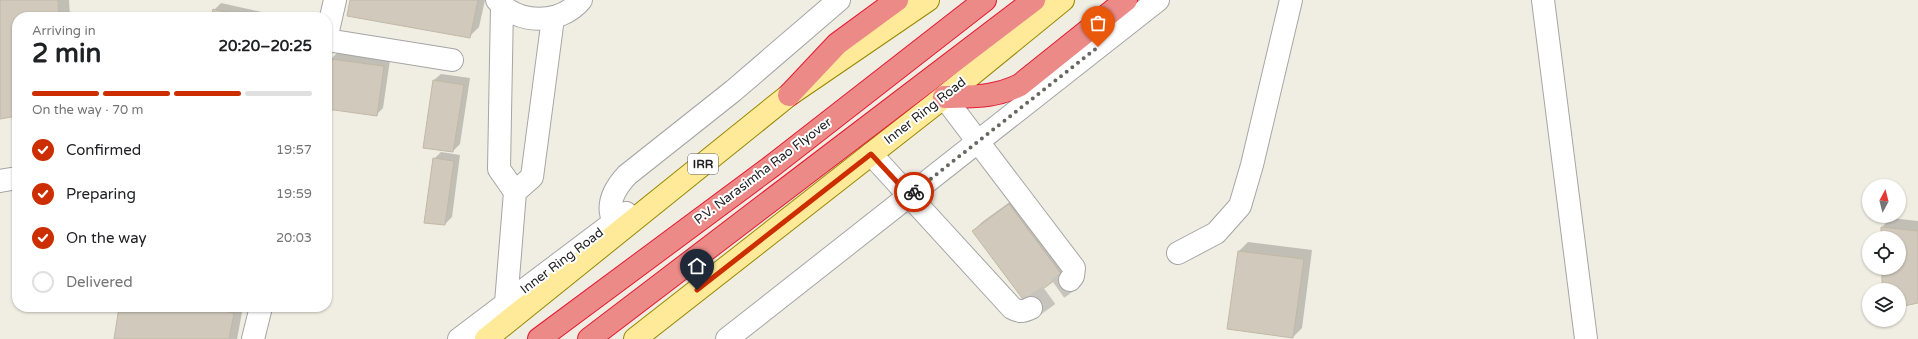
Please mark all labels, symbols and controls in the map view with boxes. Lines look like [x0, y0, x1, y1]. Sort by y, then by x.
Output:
pin [1081, 6, 1115, 47]
icon: bag [1087, 12, 1109, 34]
text: Arriving in [32, 23, 96, 39]
text: 20:20–20:25 [219, 37, 312, 55]
text: 2 min [32, 38, 101, 69]
street label: Inner Ring Road [881, 74, 969, 148]
text: On the way · 70 m [32, 102, 144, 118]
street label: P.V. Narasimha Rao Flyover [691, 114, 835, 228]
icon: check [32, 139, 54, 161]
text: Confirmed [66, 141, 141, 159]
text: 19:57 [276, 142, 312, 158]
road number: IRR [688, 154, 718, 174]
courier [894, 172, 934, 212]
north arrow [1862, 179, 1906, 223]
map controls [1862, 179, 1906, 327]
icon: bike [903, 181, 925, 203]
icon: check [32, 183, 54, 205]
text: Preparing [66, 185, 136, 203]
text: 19:59 [276, 186, 312, 202]
street label: Inner Ring Road [517, 225, 607, 297]
icon: check [32, 227, 54, 249]
text: On the way [66, 229, 146, 247]
text: 20:03 [276, 230, 312, 246]
button: locate [1862, 231, 1906, 275]
pin [680, 249, 714, 290]
icon: home [686, 255, 708, 277]
text: Delivered [66, 273, 133, 291]
button: layers [1862, 283, 1906, 327]

